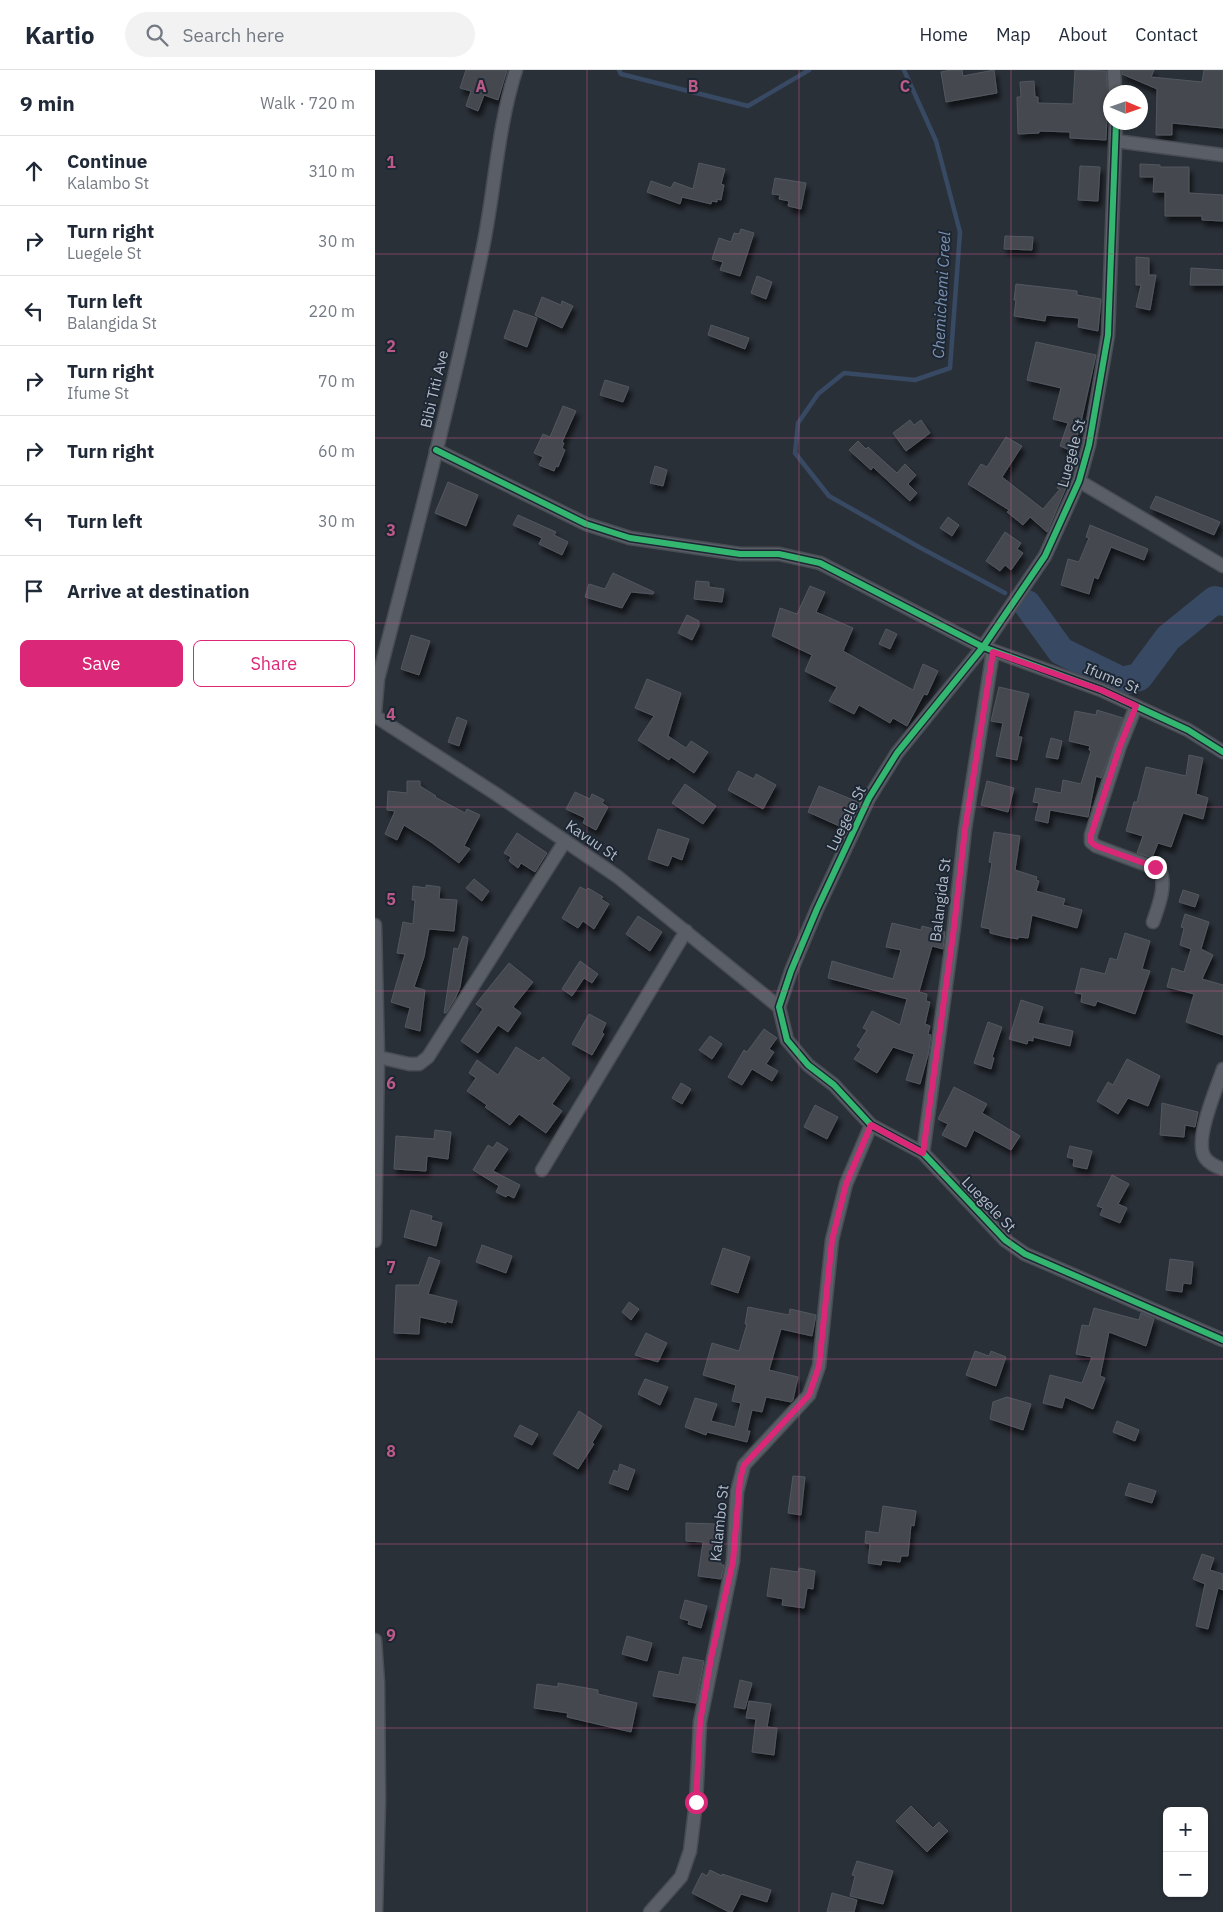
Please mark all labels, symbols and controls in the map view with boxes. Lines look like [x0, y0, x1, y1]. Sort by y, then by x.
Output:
search box [125, 12, 475, 57]
text: Kartio [25, 19, 95, 51]
icon: search [143, 21, 171, 49]
text: Search here [183, 23, 284, 47]
text: Home [920, 23, 968, 46]
text: Map [996, 23, 1031, 46]
text: About [1059, 23, 1107, 46]
text: Contact [1135, 23, 1198, 46]
text: A [476, 76, 487, 96]
text: B [688, 76, 699, 96]
text: C [900, 76, 910, 96]
north arrow [1103, 85, 1148, 130]
text: 9 min [20, 89, 75, 117]
text: Walk · 720 m [260, 93, 355, 113]
text: Continue [67, 149, 147, 173]
text: 1 [386, 152, 396, 172]
icon: ahead [20, 157, 48, 185]
text: 310 m [308, 161, 355, 181]
text: Kalambo St [67, 173, 149, 193]
text: Turn right [67, 219, 154, 243]
icon: right [20, 227, 48, 255]
water label: Chemichemi Creel [928, 230, 954, 359]
text: 30 m [318, 231, 355, 251]
text: Luegele St [67, 243, 142, 263]
text: Turn left [67, 289, 143, 313]
icon: left [20, 297, 48, 325]
text: 220 m [308, 301, 355, 321]
text: Balangida St [67, 313, 157, 333]
text: 2 [386, 336, 396, 356]
street label: Bibi Titi Ave [416, 348, 452, 430]
text: Turn right [67, 359, 154, 383]
icon: right [20, 367, 48, 395]
text: 70 m [318, 371, 355, 391]
text: Ifume St [67, 383, 129, 403]
street label: Luegele St [1053, 417, 1089, 489]
icon: right [20, 437, 48, 465]
text: Turn right [67, 439, 154, 463]
text: 60 m [318, 441, 355, 461]
icon: left [20, 507, 48, 535]
text: Turn left [67, 509, 143, 533]
text: 30 m [318, 511, 355, 531]
text: 3 [386, 520, 396, 540]
icon: arrive [20, 577, 48, 605]
text: Arrive at destination [67, 579, 250, 603]
button: Save [20, 640, 183, 687]
button: Share [193, 640, 355, 687]
street label: Ifume St [1081, 658, 1143, 698]
text: 4 [386, 704, 396, 724]
street label: Luegele St [822, 782, 870, 854]
street label: Kavuu St [562, 816, 622, 864]
route end [1144, 856, 1167, 879]
street label: Balangida St [925, 857, 955, 943]
text: 5 [386, 889, 396, 909]
text: 6 [386, 1073, 396, 1093]
street label: Luegele St [958, 1172, 1020, 1236]
text: 7 [386, 1257, 396, 1277]
text: 8 [386, 1441, 396, 1461]
street label: Kalambo St [706, 1484, 732, 1562]
text: 9 [386, 1625, 396, 1645]
route start [685, 1791, 708, 1814]
map controls [1163, 1807, 1208, 1897]
button: + [1163, 1807, 1208, 1852]
button: − [1163, 1852, 1208, 1897]

